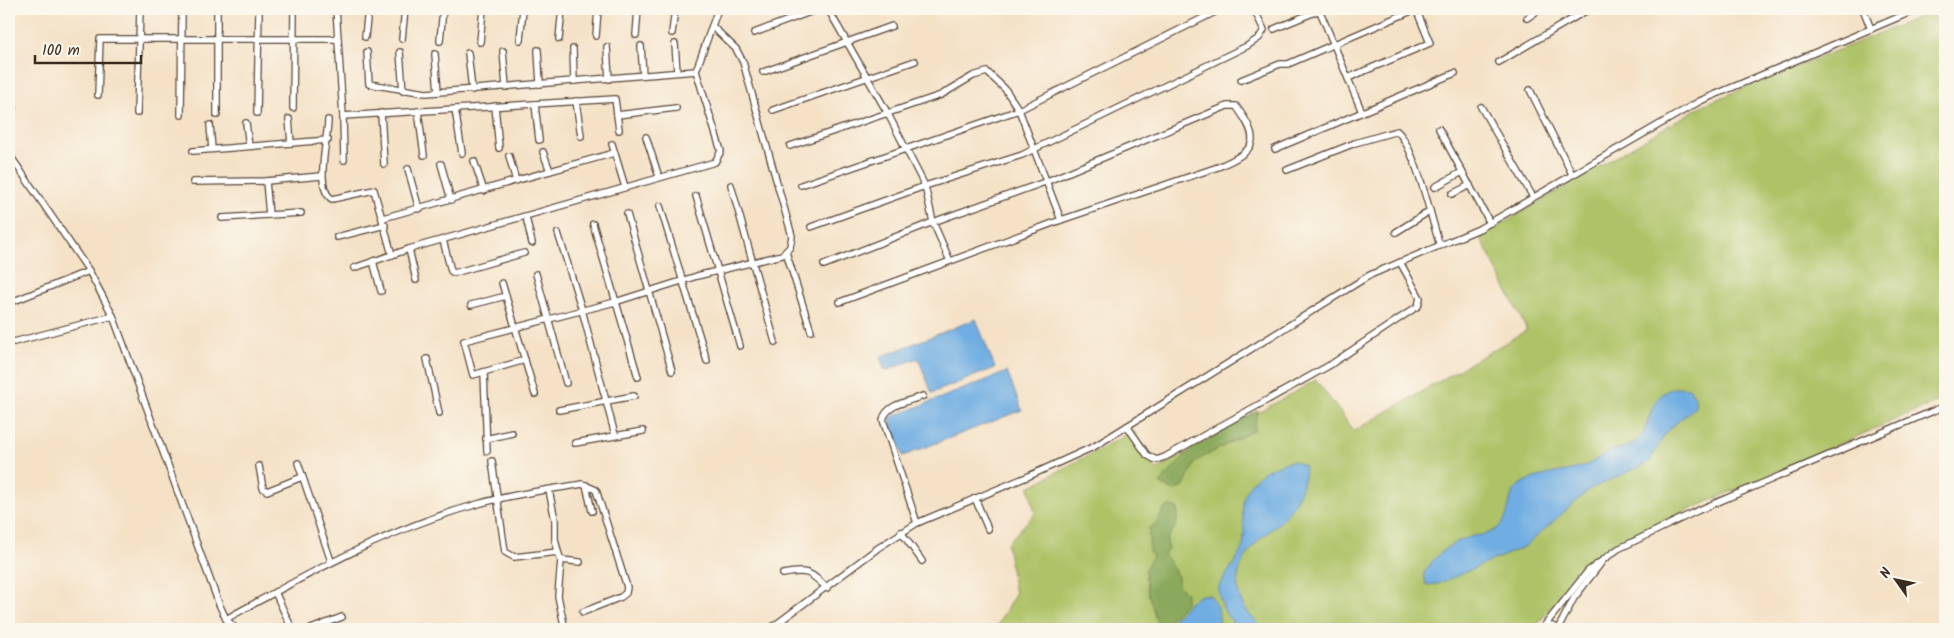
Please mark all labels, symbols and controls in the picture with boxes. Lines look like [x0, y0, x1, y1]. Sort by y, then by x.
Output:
scale bar [35, 32, 141, 64]
text: 100 m [42, 39, 80, 63]
north arrow [1872, 556, 1922, 606]
text: N [1874, 564, 1898, 583]

